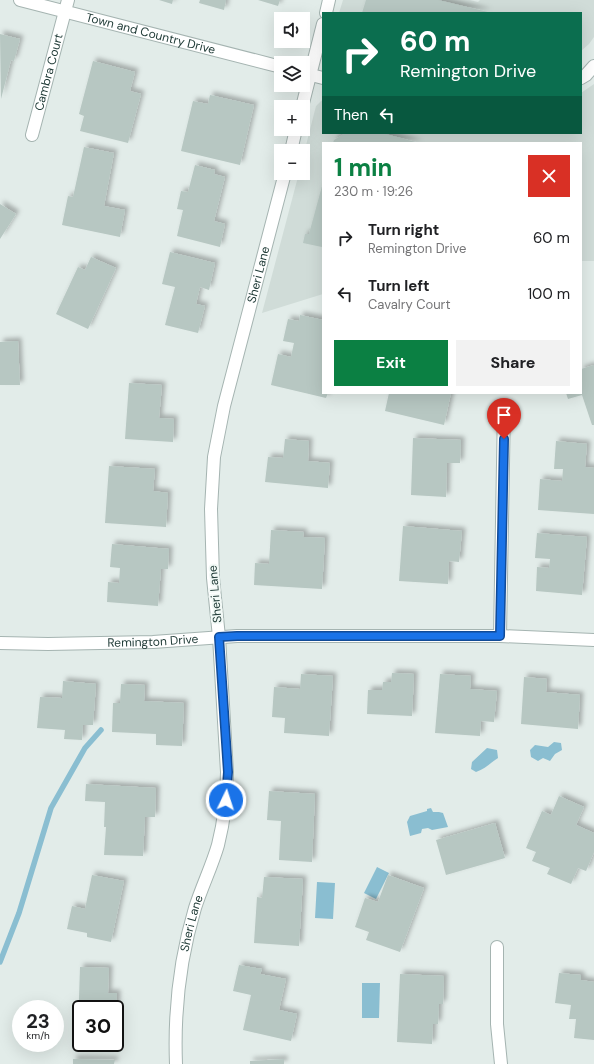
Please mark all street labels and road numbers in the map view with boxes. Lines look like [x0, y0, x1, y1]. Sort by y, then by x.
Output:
street label: Town and Country Drive [84, 9, 217, 58]
street label: Cambra Court [31, 32, 67, 113]
street label: Sheri Lane [243, 245, 273, 305]
street label: Sheri Lane [204, 564, 225, 623]
street label: Remington Drive [107, 631, 199, 651]
street label: Sheri Lane [177, 893, 207, 953]

